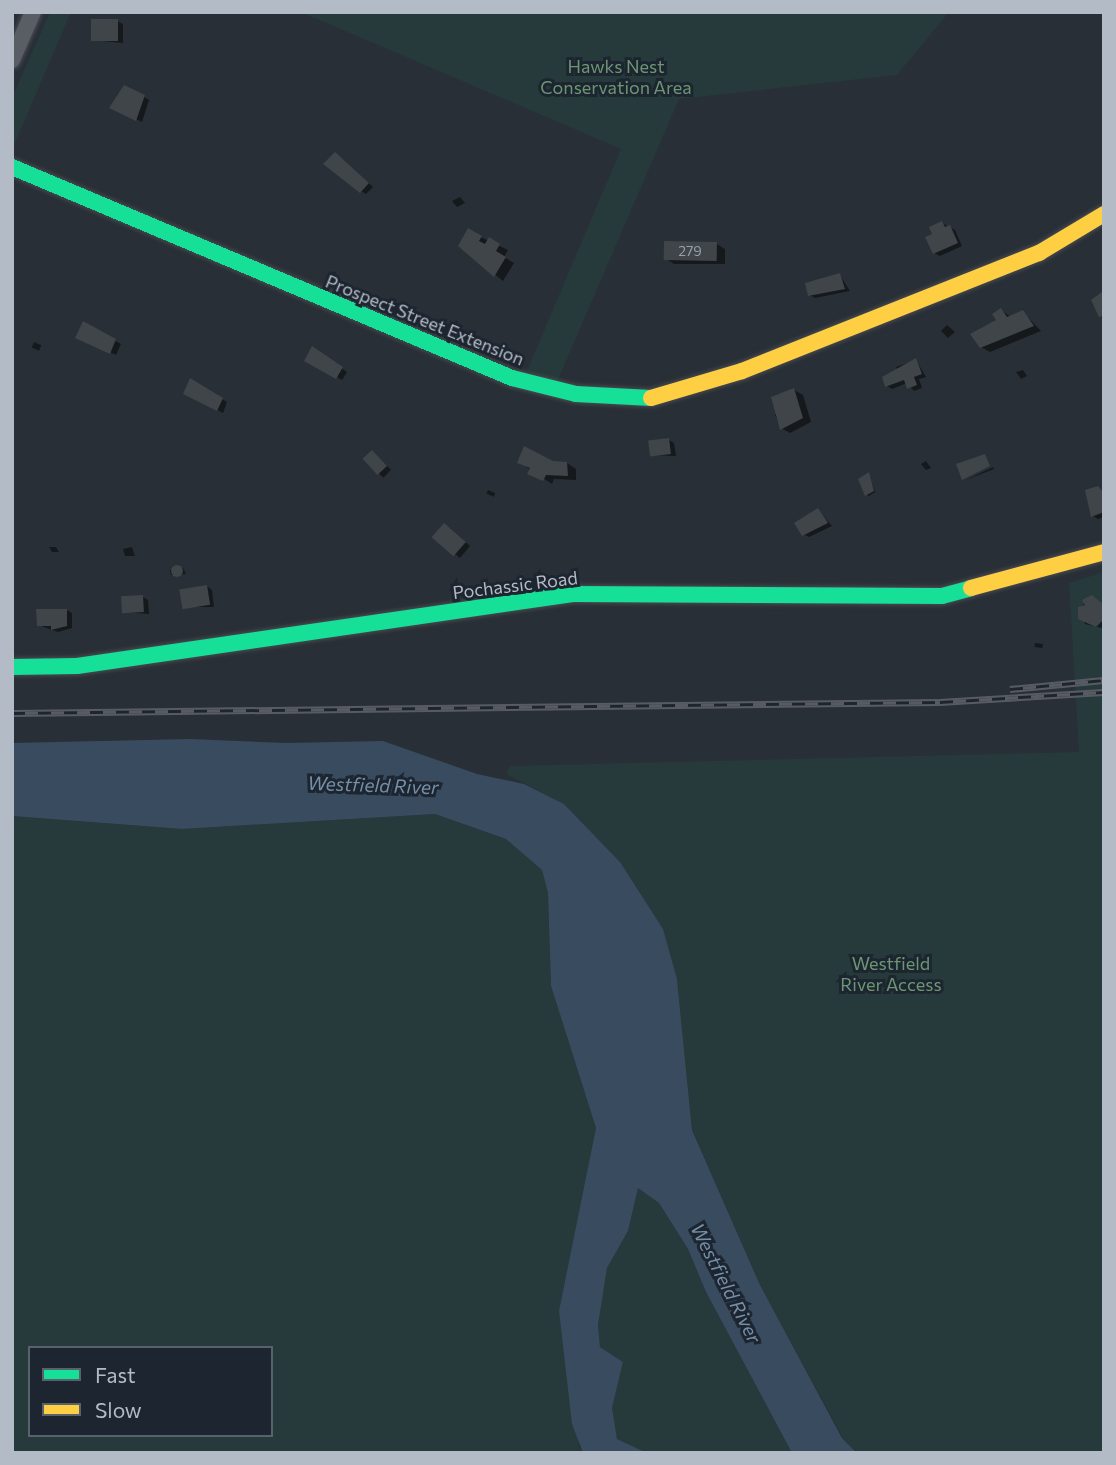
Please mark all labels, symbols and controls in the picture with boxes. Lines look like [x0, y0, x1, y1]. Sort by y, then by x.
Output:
park label: Hawks Nest Conservation Area [540, 56, 692, 98]
house number: 279 [678, 243, 702, 259]
street label: Prospect Street Extension [323, 270, 527, 370]
street label: Pochassic Road [451, 567, 579, 603]
water label: Westfield River [307, 771, 439, 799]
park label: Westfield River Access [840, 953, 942, 996]
water label: Westfield River [686, 1219, 766, 1347]
legend [28, 1346, 273, 1437]
text: Fast [95, 1362, 136, 1387]
text: Slow [95, 1397, 142, 1422]

